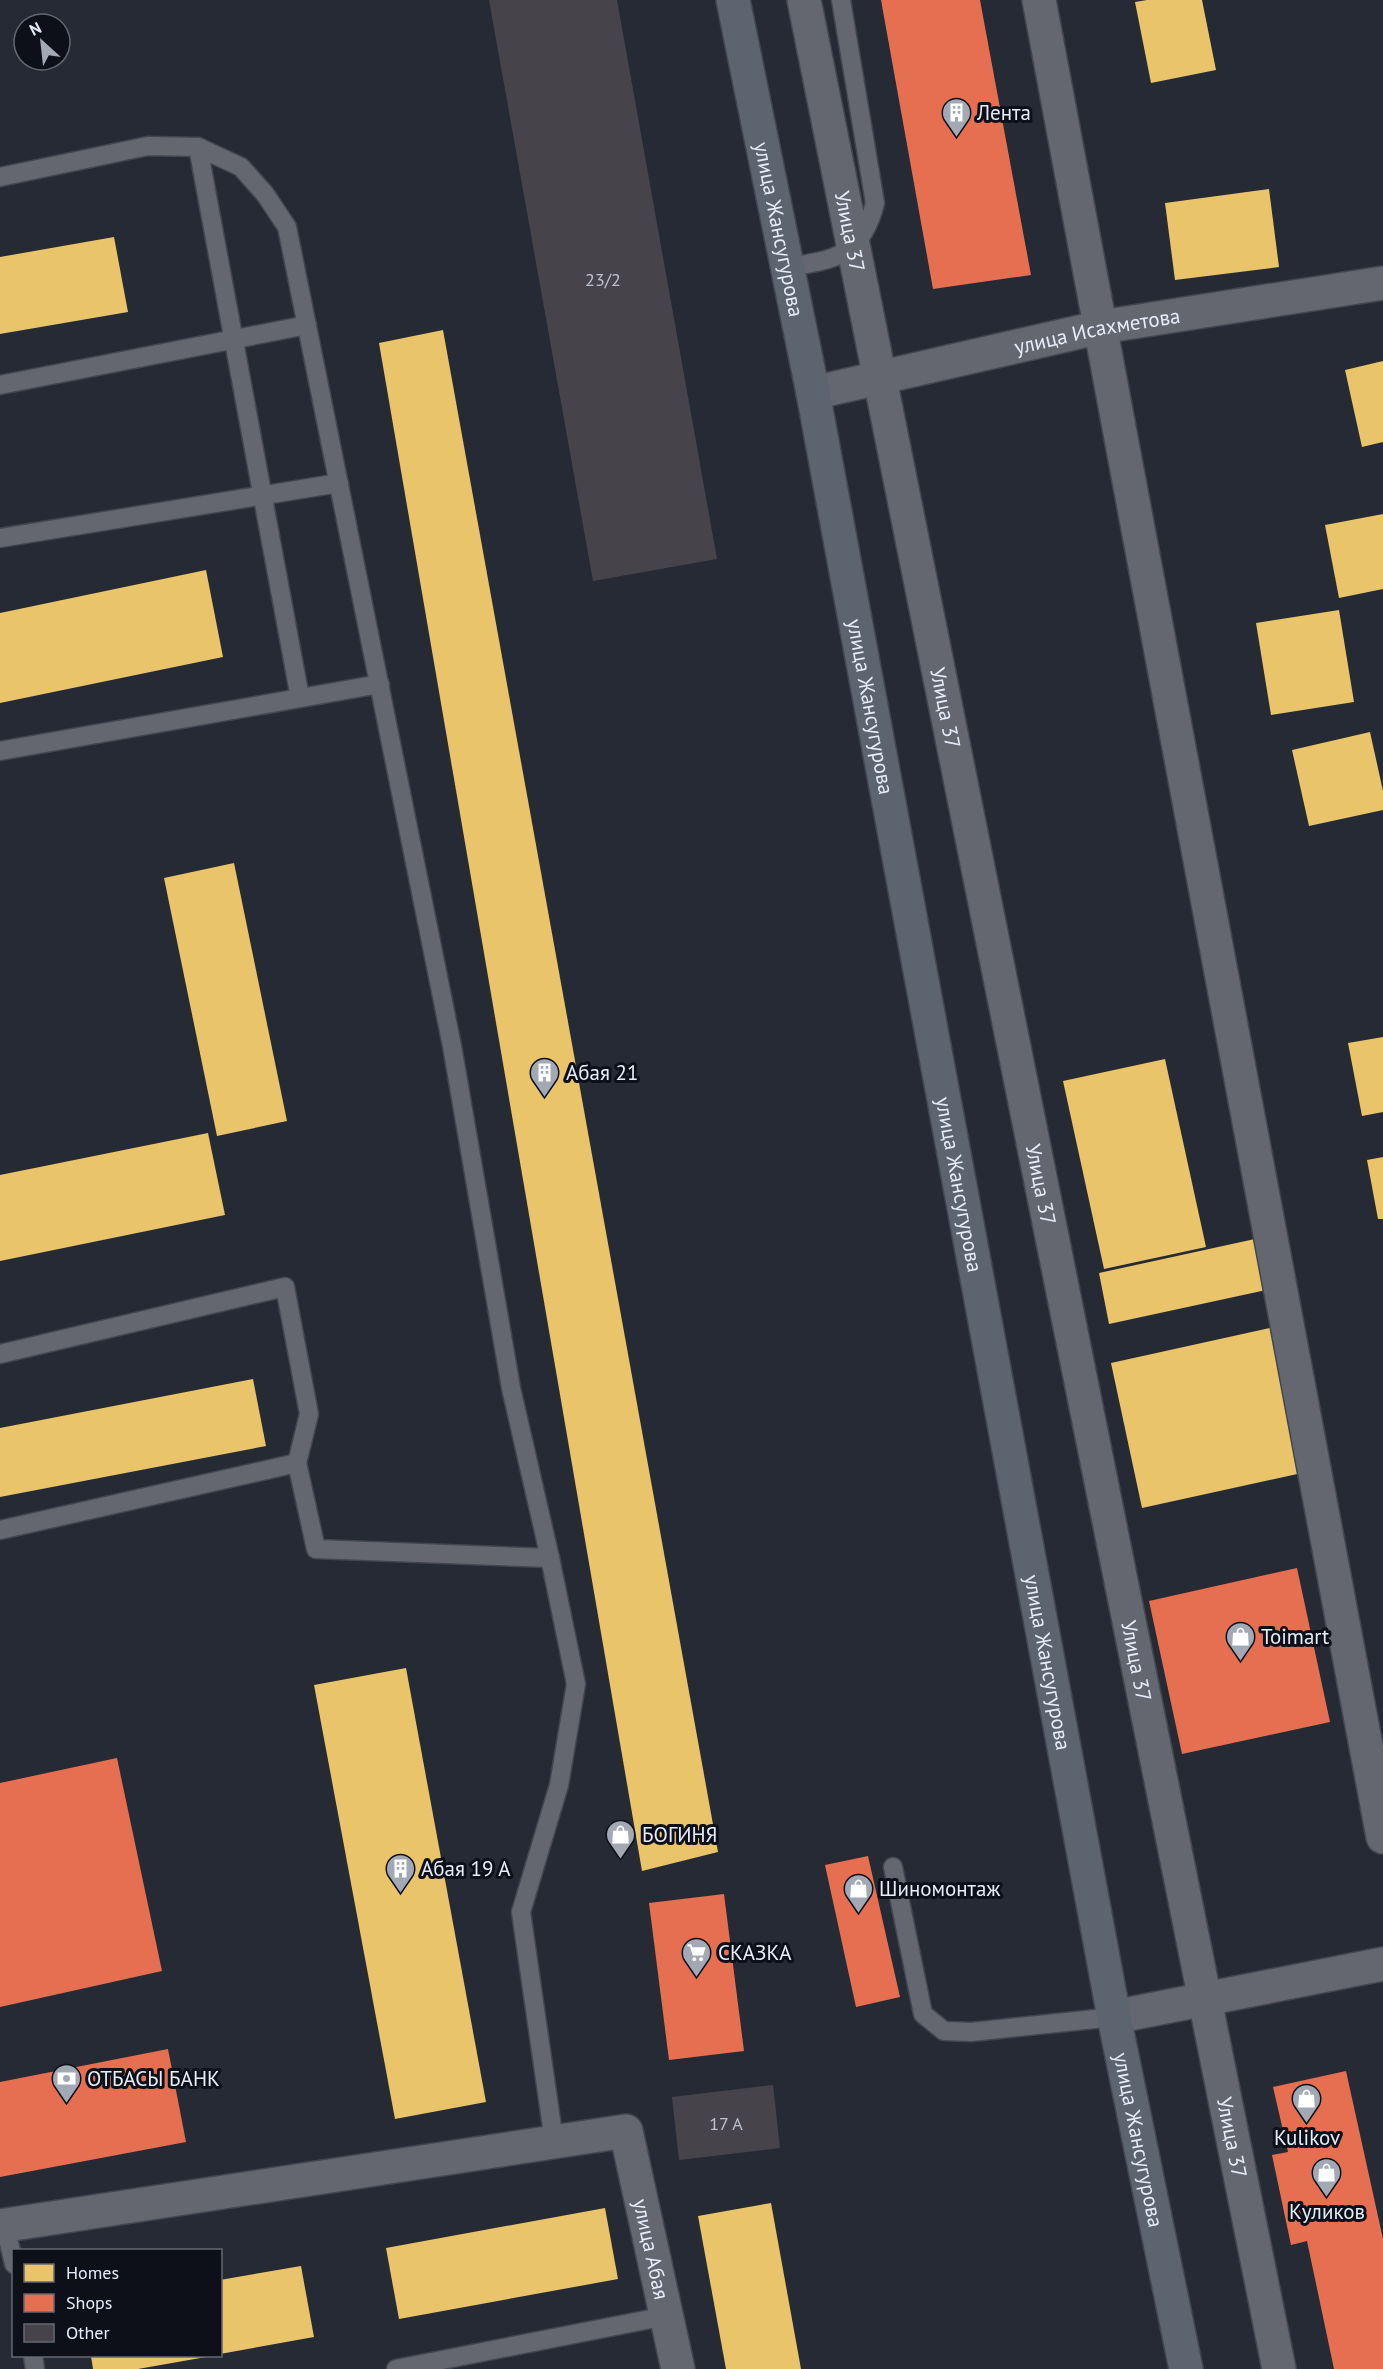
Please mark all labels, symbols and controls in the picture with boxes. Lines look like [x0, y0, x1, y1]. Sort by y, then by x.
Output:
north arrow [12, 12, 72, 72]
text: N [26, 17, 44, 40]
building icon: Лента [940, 96, 972, 138]
place label: Лента [976, 99, 1031, 126]
street label: улица Жансугурова [749, 139, 811, 319]
street label: Улица 37 [829, 188, 872, 274]
house number: 23/2 [585, 268, 621, 291]
street label: улица Исахметова [1011, 301, 1182, 360]
street label: улица Жансугурова [842, 617, 901, 797]
street label: Улица 37 [925, 665, 967, 751]
building icon: Абая 21 [529, 1056, 561, 1098]
place label: Абая 21 [566, 1059, 638, 1086]
street label: улица Жансугурова [930, 1095, 989, 1274]
street label: Улица 37 [1020, 1141, 1063, 1227]
street label: улица Жансугурова [1019, 1572, 1078, 1752]
street label: Улица 37 [1116, 1618, 1158, 1704]
shop icon: Toimart [1224, 1620, 1256, 1662]
place label: Toimart [1261, 1623, 1329, 1650]
shop icon: БОГИНЯ [605, 1818, 637, 1860]
place label: БОГИНЯ [642, 1821, 718, 1848]
building icon: Абая 19 А [384, 1852, 416, 1894]
place label: Абая 19 А [421, 1855, 511, 1882]
shop icon: Шиномонтаж [842, 1872, 874, 1914]
place label: Шиномонтаж [879, 1875, 1000, 1902]
supermarket icon: СКАЗКА [681, 1936, 713, 1978]
place label: СКАЗКА [718, 1939, 792, 1966]
street label: улица Жансугурова [1108, 2050, 1170, 2230]
bank icon: ОТБАСЫ БАНК [50, 2062, 82, 2104]
place label: ОТБАСЫ БАНК [87, 2065, 220, 2092]
shop icon: Kulikov [1291, 2082, 1323, 2124]
street label: Улица 37 [1211, 2094, 1254, 2180]
house number: 17 А [709, 2112, 743, 2135]
place label: Kulikov [1274, 2124, 1340, 2151]
shop icon: Куликов [1311, 2156, 1343, 2198]
street label: улица Абая [628, 2196, 676, 2302]
place label: Куликов [1289, 2198, 1365, 2225]
legend [12, 2249, 222, 2357]
text: Homes [66, 2261, 119, 2284]
text: Shops [66, 2291, 112, 2314]
text: Other [66, 2321, 110, 2344]

